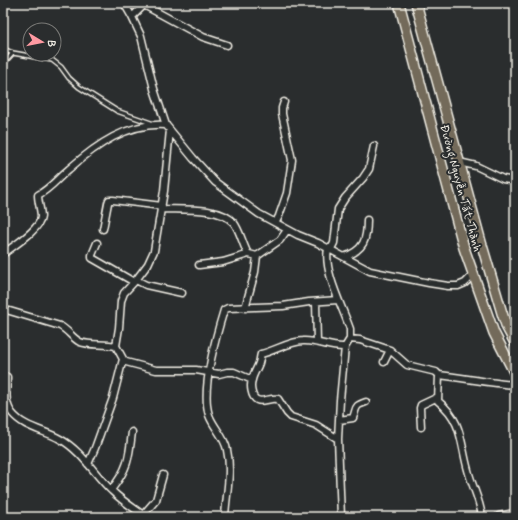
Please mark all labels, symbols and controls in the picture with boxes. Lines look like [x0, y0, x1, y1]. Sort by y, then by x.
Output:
north arrow [22, 22, 62, 62]
text: B [43, 39, 58, 48]
street label: Đường Nguyễn Tất Thành [434, 123, 485, 254]

